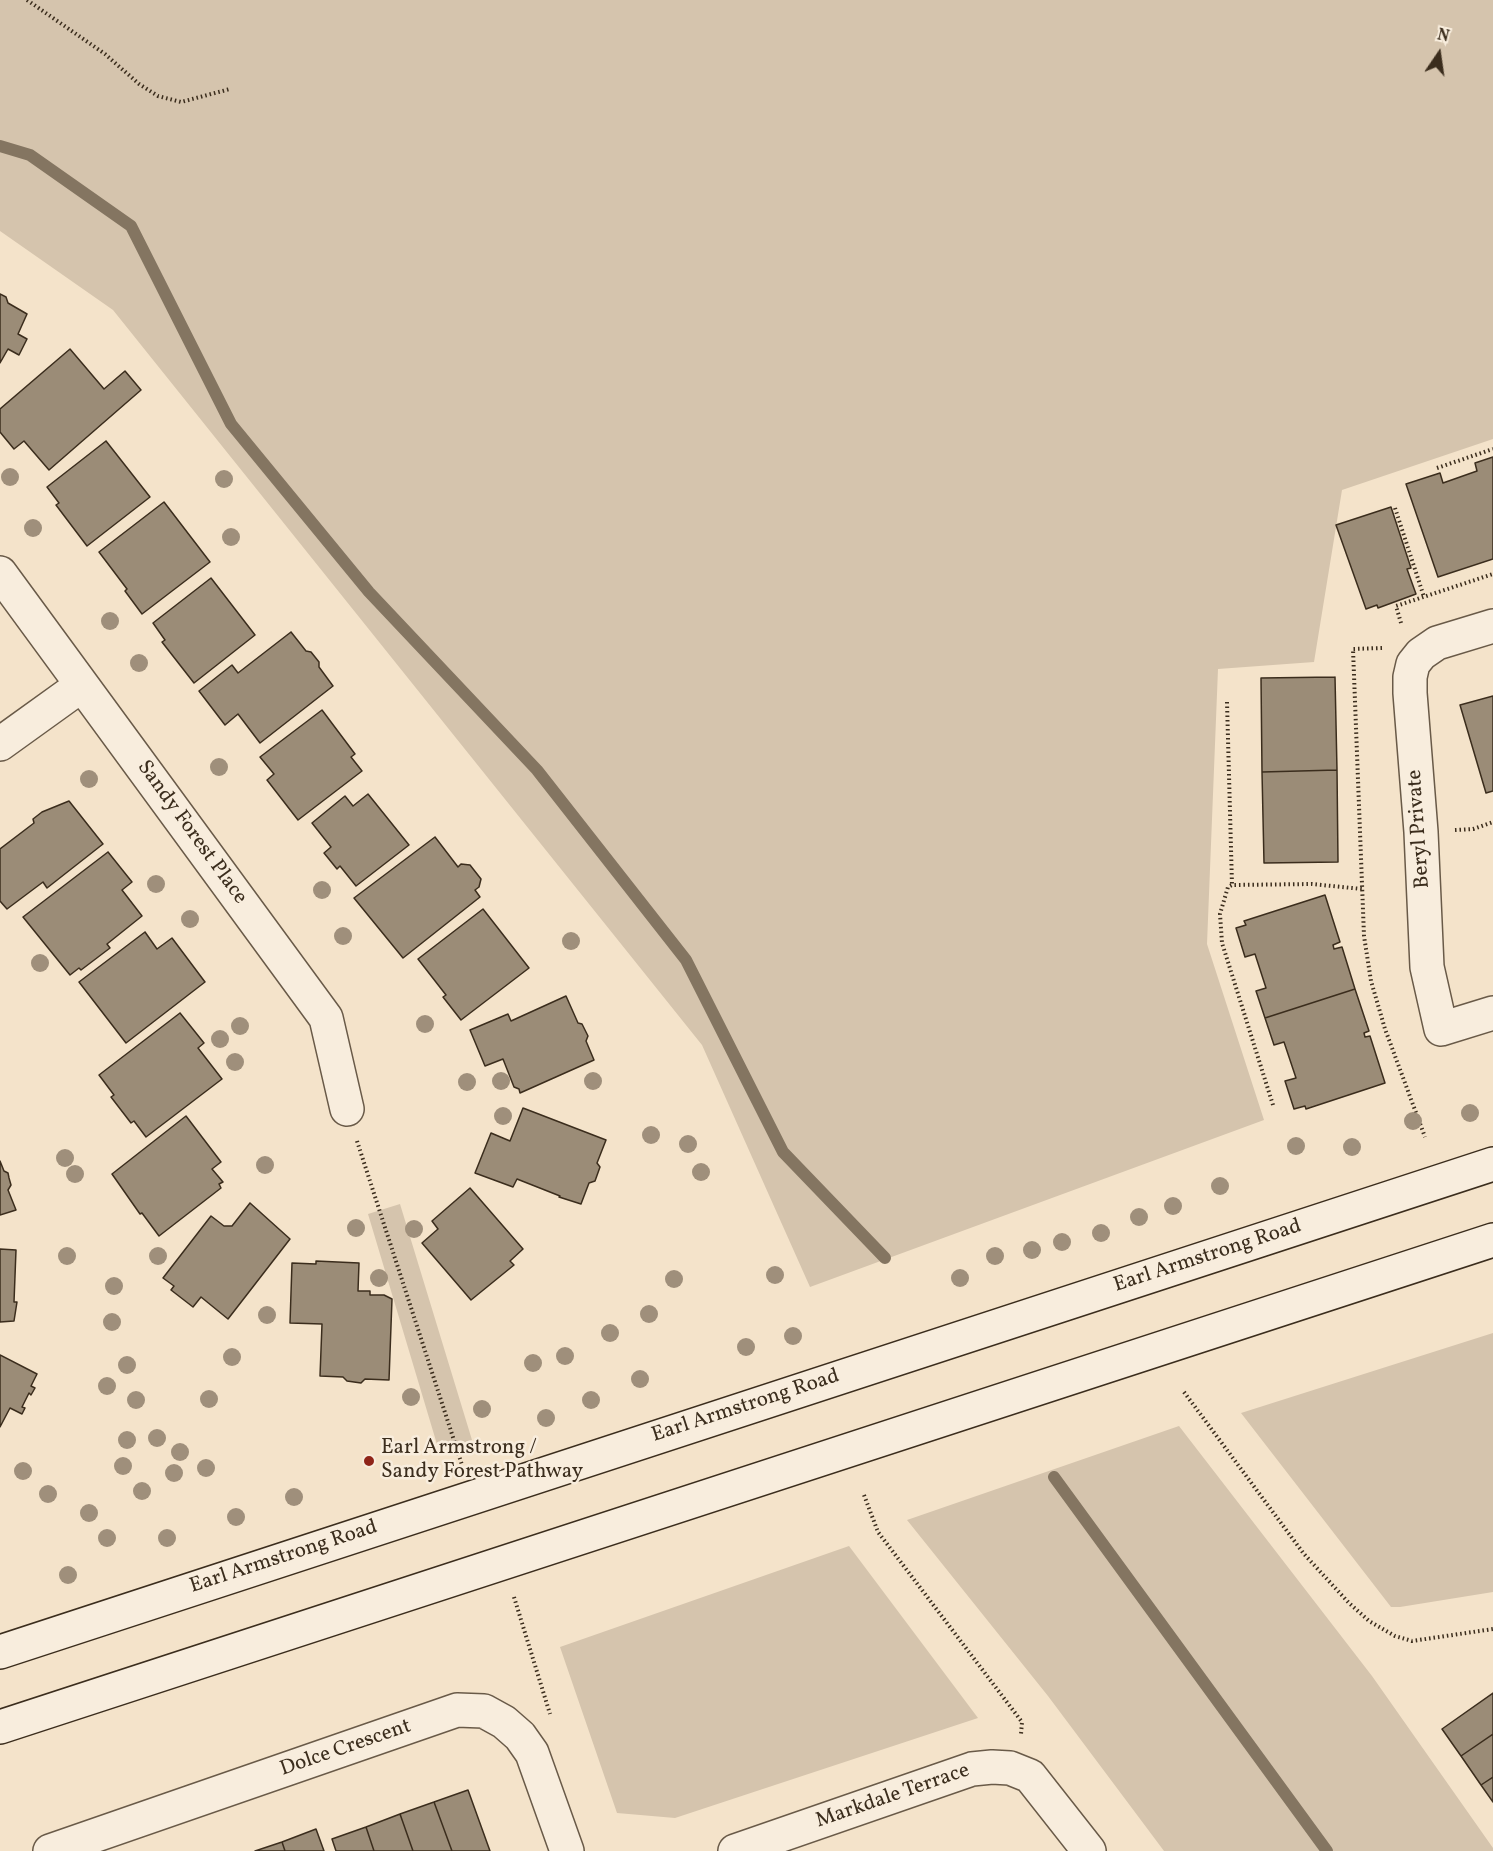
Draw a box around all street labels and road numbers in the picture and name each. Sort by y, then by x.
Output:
street label: Sandy Forest Place [130,756,252,910]
street label: Beryl Private [1403,769,1437,889]
street label: Earl Armstrong Road [1111,1215,1305,1299]
street label: Earl Armstrong Road [649,1365,843,1449]
street label: Earl Armstrong Road [187,1516,381,1600]
street label: Dolce Crescent [277,1715,415,1783]
street label: Markdale Terrace [813,1759,973,1835]

